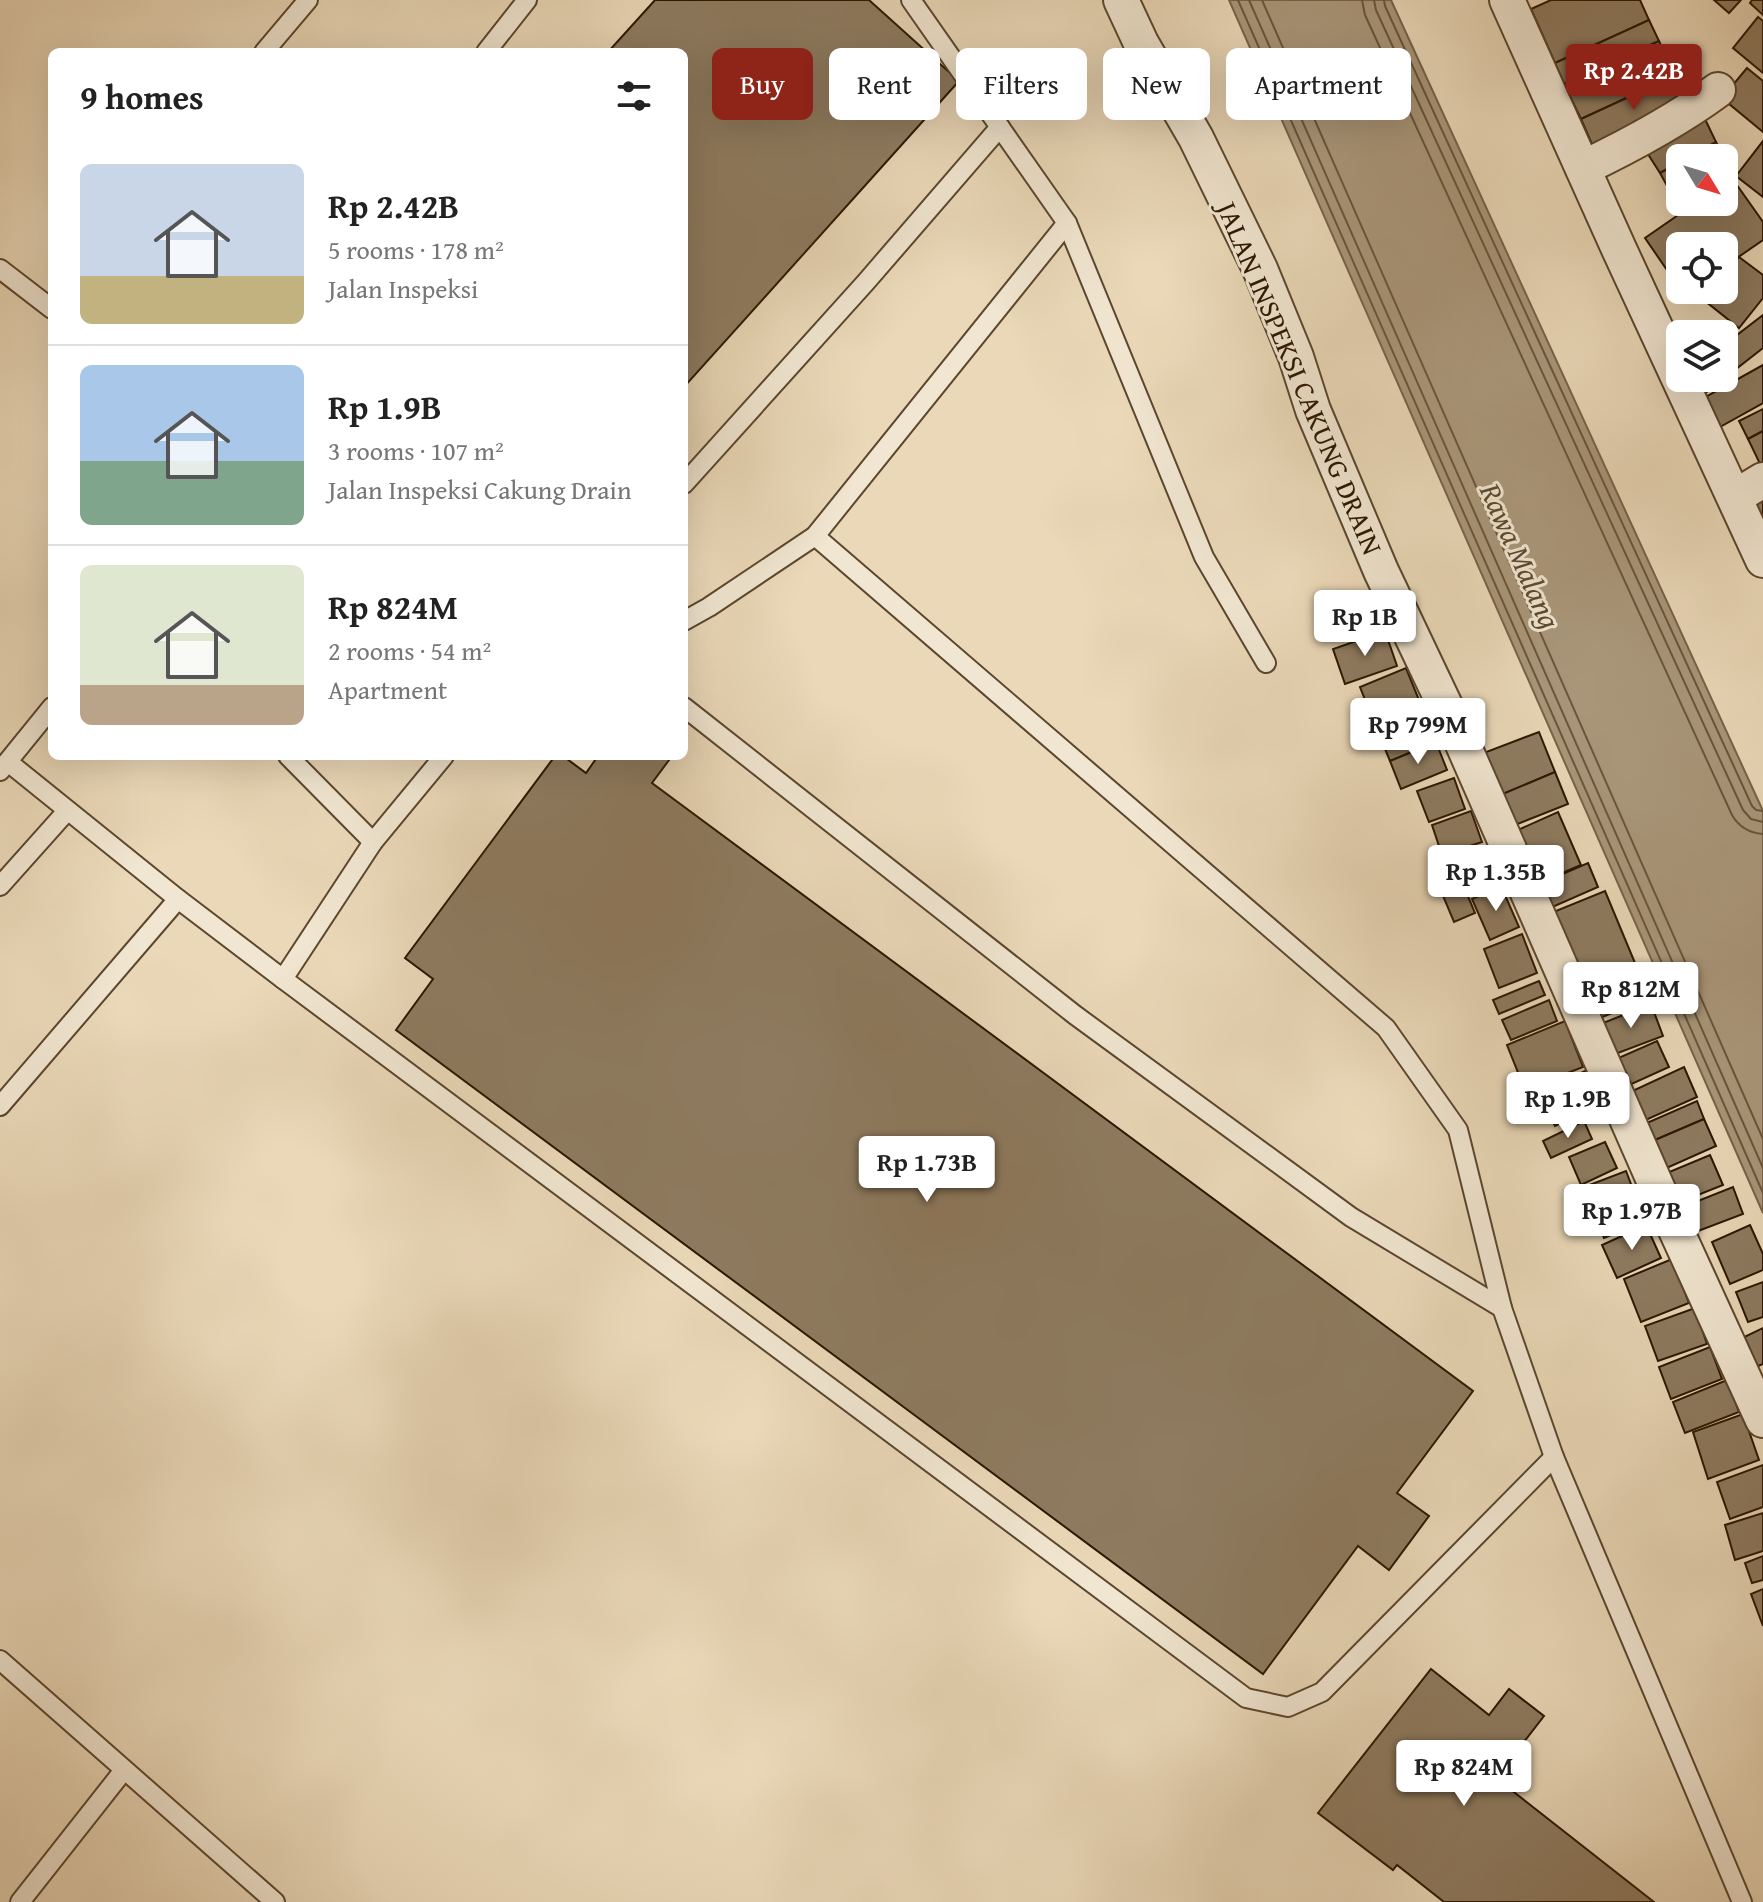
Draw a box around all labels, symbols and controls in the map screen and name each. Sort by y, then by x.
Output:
pin: Rp 2.42B [1551,44,1717,112]
chip: Buy [712,48,813,120]
chip: Rent [829,48,940,120]
chip: Filters [956,48,1087,120]
chip: New [1103,48,1210,120]
chip: Apartment [1226,48,1411,120]
text: Rp 2.42B [1584,50,1684,89]
text: 9 homes [80,72,204,121]
icon: filters [612,74,656,118]
north arrow [1666,144,1738,216]
map controls [1666,144,1738,392]
text: Rp 2.42B [328,181,459,230]
street label: JALAN INSPEKSI CAKUNG DRAIN [1206,192,1394,561]
icon: home [144,196,240,292]
text: 5 rooms · 178 m² [328,230,504,269]
button: locate [1666,232,1738,304]
text: Jalan Inspeksi [328,269,478,308]
button: layers [1666,320,1738,392]
text: Rp 1.9B [328,382,442,431]
icon: home [144,397,240,493]
text: 3 rooms · 107 m² [328,431,504,470]
text: Jalan Inspeksi Cakung Drain [328,470,631,509]
water label: Rawa Malang [1469,475,1573,636]
text: Rp 824M [328,582,458,631]
pin: Rp 1B [1309,590,1421,658]
text: Rp 1B [1332,596,1398,635]
icon: home [144,597,240,693]
text: 2 rooms · 54 m² [328,631,491,670]
text: Apartment [328,670,447,709]
pin: Rp 799M [1344,698,1492,766]
text: Rp 799M [1368,704,1468,743]
pin: Rp 1.35B [1413,845,1579,913]
text: Rp 1.35B [1446,851,1546,890]
pin: Rp 812M [1557,962,1705,1030]
text: Rp 812M [1581,968,1681,1007]
pin: Rp 1.9B [1494,1072,1642,1140]
text: Rp 1.9B [1525,1078,1612,1117]
pin: Rp 1.73B [844,1136,1010,1204]
text: Rp 1.73B [877,1142,977,1181]
pin: Rp 1.97B [1549,1184,1715,1252]
text: Rp 1.97B [1582,1190,1682,1229]
pin: Rp 824M [1390,1740,1538,1808]
text: Rp 824M [1414,1746,1514,1785]

